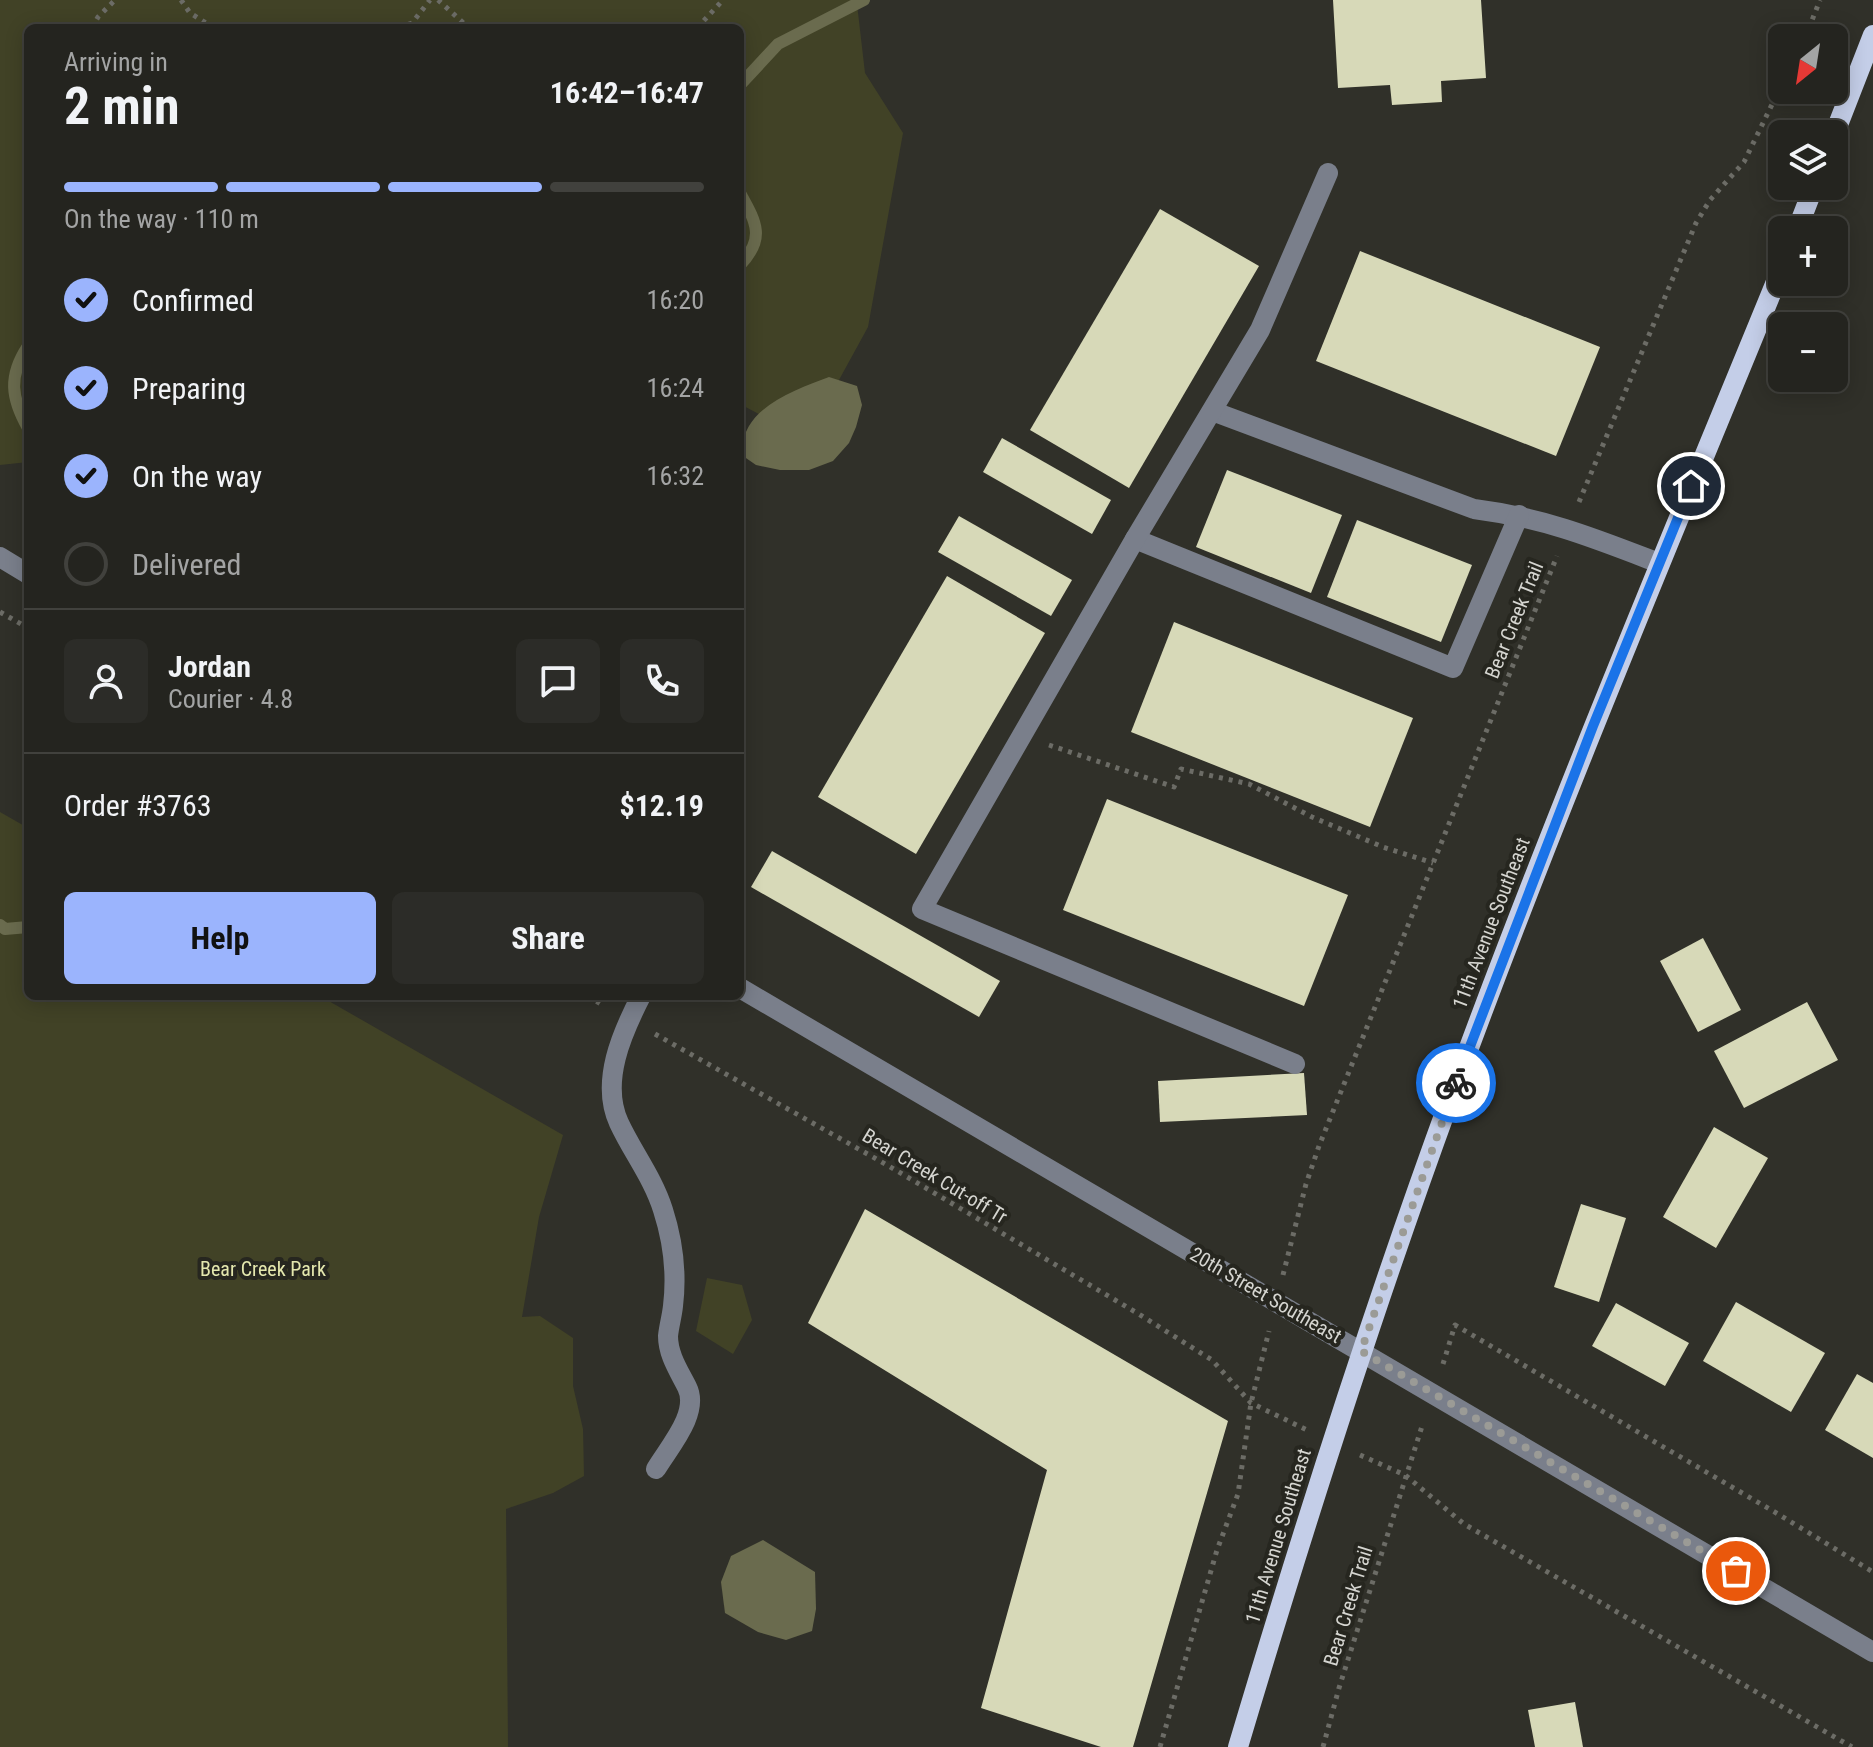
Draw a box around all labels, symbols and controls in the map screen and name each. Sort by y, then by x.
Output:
north arrow [1768,24,1848,104]
map controls [1768,24,1848,392]
text: Arriving in [64,47,168,77]
text: 16:42–16:47 [550,75,704,110]
text: 2 min [64,76,180,137]
button: layers [1768,120,1848,200]
text: On the way · 110 m [64,204,259,234]
button: + [1768,216,1848,296]
icon: check [64,278,108,322]
text: Confirmed [132,283,254,318]
text: 16:20 [647,285,704,315]
button: − [1768,312,1848,392]
icon: check [64,366,108,410]
text: Preparing [132,371,246,406]
text: 16:24 [647,373,704,403]
pin [1657,452,1725,520]
icon: check [64,454,108,498]
text: On the way [132,459,262,494]
text: 16:32 [647,461,704,491]
icon: home [1669,464,1713,508]
text: Delivered [132,547,241,582]
street label: Bear Creek Trail [1480,558,1548,682]
button: person [64,639,148,723]
button: chat [516,639,600,723]
button: phone [620,639,704,723]
text: Jordan [168,649,251,684]
text: Courier · 4.8 [168,684,293,714]
text: Order #3763 [64,788,212,823]
text: $12.19 [619,788,704,823]
street label: 11th Avenue Southeast [1447,834,1535,1012]
button: Help [64,892,376,984]
button: Share [392,892,704,984]
courier [1416,1043,1496,1123]
icon: bike [1434,1061,1478,1105]
street label: Bear Creek Cut-off Tr [858,1123,1012,1229]
street label: 20th Street Southeast [1186,1242,1346,1348]
park label: Bear Creek Park [200,1257,326,1281]
street label: 11th Avenue Southeast [1240,1446,1316,1626]
pin [1702,1537,1770,1605]
street label: Bear Creek Trail [1318,1543,1378,1669]
icon: bag [1714,1549,1758,1593]

